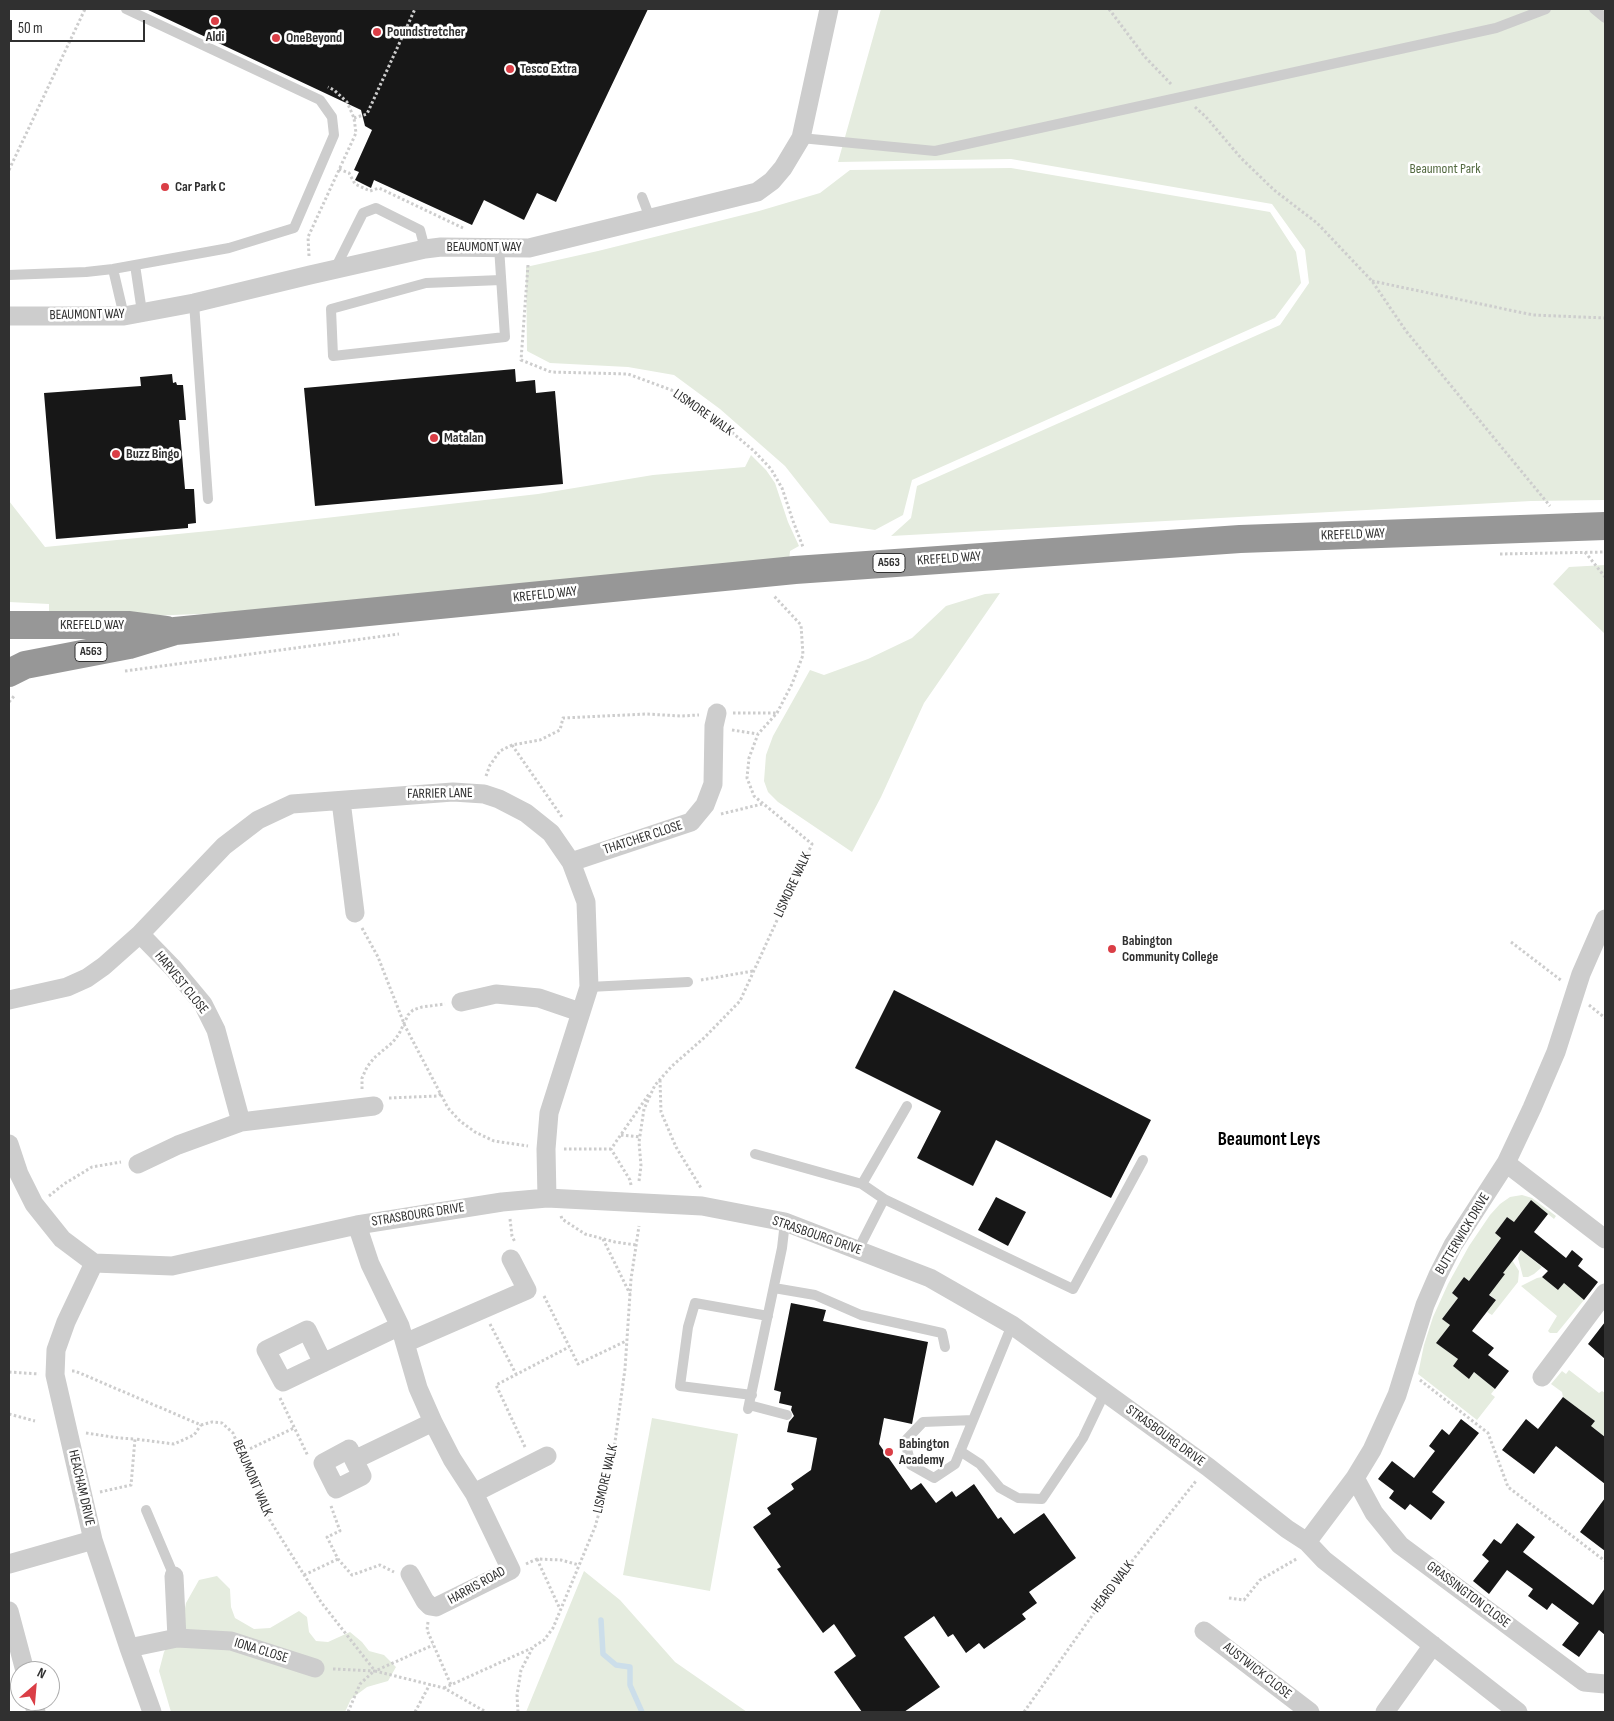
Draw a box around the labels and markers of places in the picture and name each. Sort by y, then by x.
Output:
marker: Aldi [209,15,221,27]
place label: Poundstretcher [387,24,465,40]
marker: Poundstretcher [371,26,383,38]
place label: Aldi [206,29,224,45]
place label: OneBeyond [286,30,342,46]
marker: OneBeyond [270,32,282,44]
place label: Tesco Extra [520,61,577,77]
marker: Tesco Extra [504,63,516,75]
place label: Car Park C [175,179,226,195]
marker: Car Park C [159,181,171,193]
place label: Matalan [444,430,484,446]
marker: Matalan [428,432,440,444]
place label: Buzz Bingo [126,446,179,462]
marker: Buzz Bingo [110,448,122,460]
place label: Babington Community College [1122,933,1218,966]
marker: Babington Community College [1106,943,1118,955]
place label: Babington Academy [899,1436,949,1468]
marker: Babington Academy [883,1446,895,1458]

